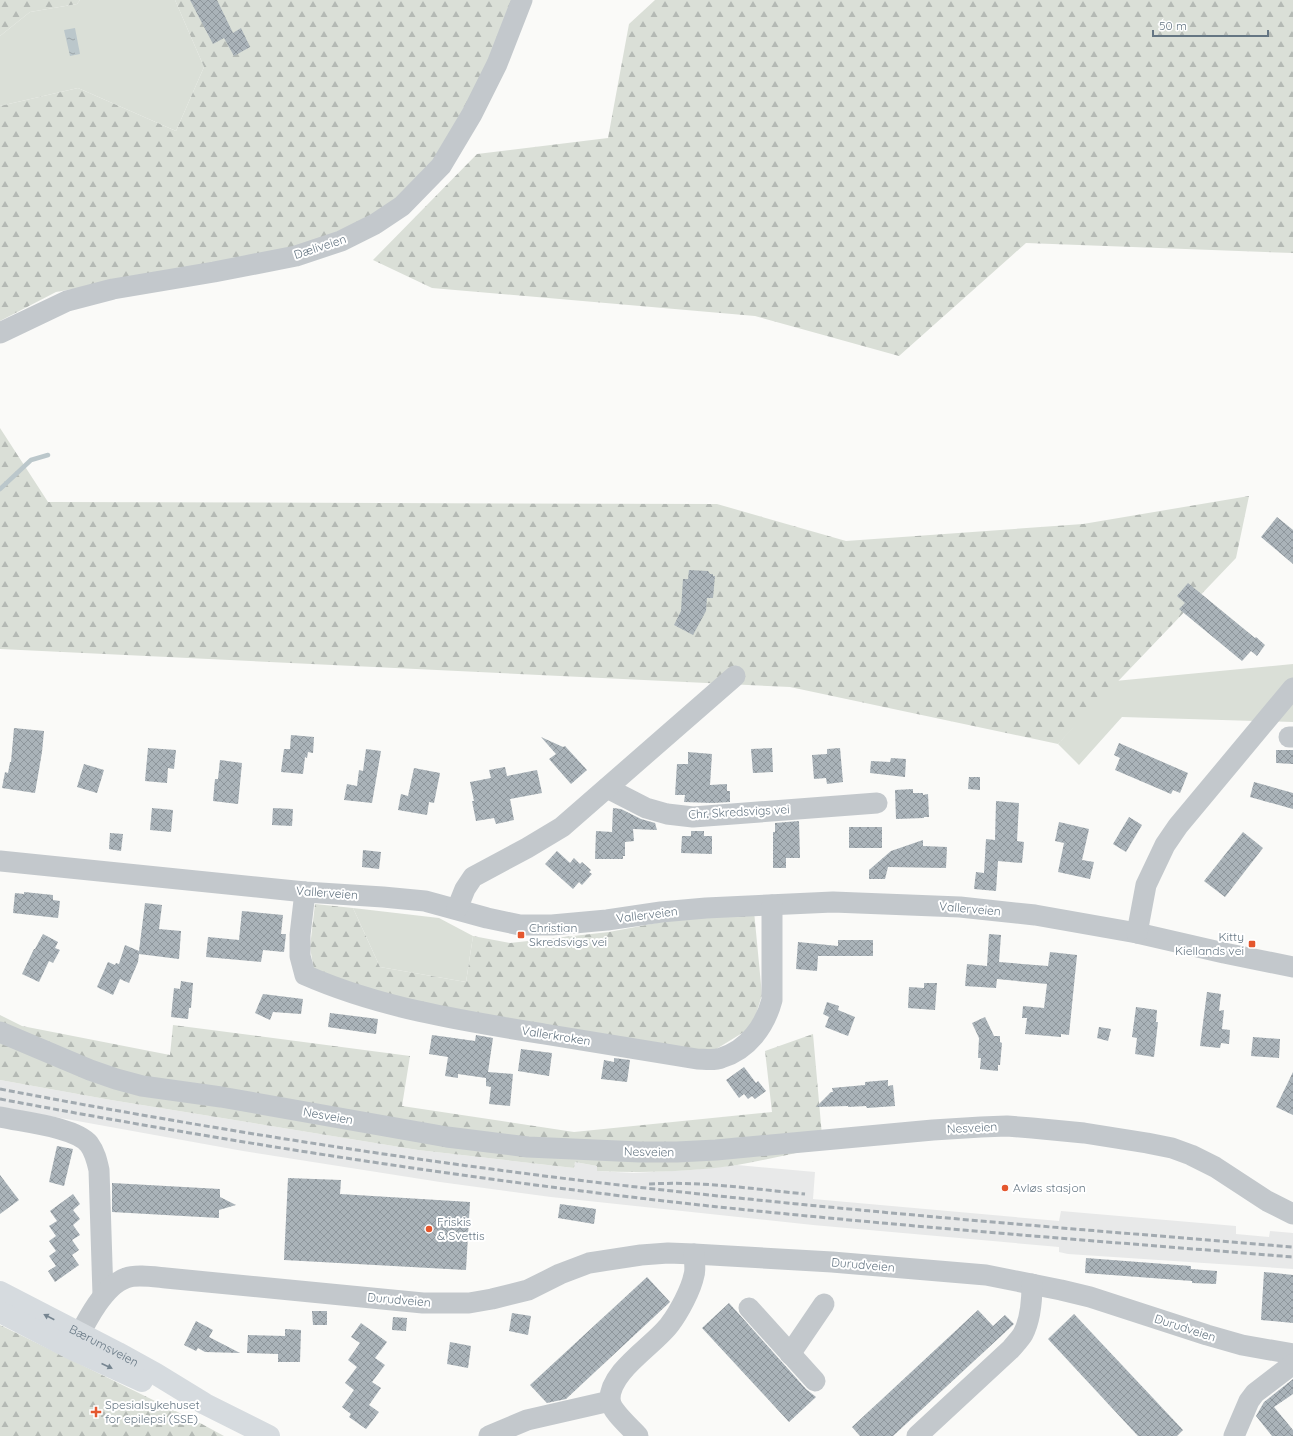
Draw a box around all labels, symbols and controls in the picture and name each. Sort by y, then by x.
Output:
scale bar [1153,12,1268,38]
text: 50 m [1159,18,1187,33]
street label: Dæliveien [292,231,348,262]
street label: Chr. Skredsvigs vei [688,801,790,822]
street label: Vallerveien [296,883,358,902]
street label: Vallerveien [939,898,1002,919]
street label: Vallerveien [615,903,679,926]
place label: Christian Skredsvigs vei [529,920,607,949]
place label: Kitty Kiellands vei [1175,929,1244,958]
marker: Christian Skredsvigs vei [516,930,526,940]
marker: Kitty Kiellands vei [1247,939,1257,949]
street label: Vallerkroken [520,1023,592,1048]
street label: Nesveien [302,1104,354,1127]
street label: Nesveien [946,1119,998,1136]
street label: Nesveien [624,1144,674,1159]
place label: Avløs stasjon [1013,1180,1086,1195]
marker: Avløs stasjon [1000,1183,1010,1193]
place label: Friskis & Svettis [437,1214,485,1243]
marker: Friskis & Svettis [424,1224,434,1234]
street label: Durudveien [831,1254,895,1275]
street label: Durudveien [367,1289,431,1310]
street label: Durudveien [1153,1311,1218,1344]
one-way arrow [43,1314,55,1320]
street label: Bærumsveien [67,1321,141,1370]
one-way arrow [102,1363,114,1369]
place label: Spesialsykehuset for epilepsi (SSE) [105,1397,200,1426]
marker: Spesialsykehuset for epilepsi (SSE) [90,1406,102,1418]

